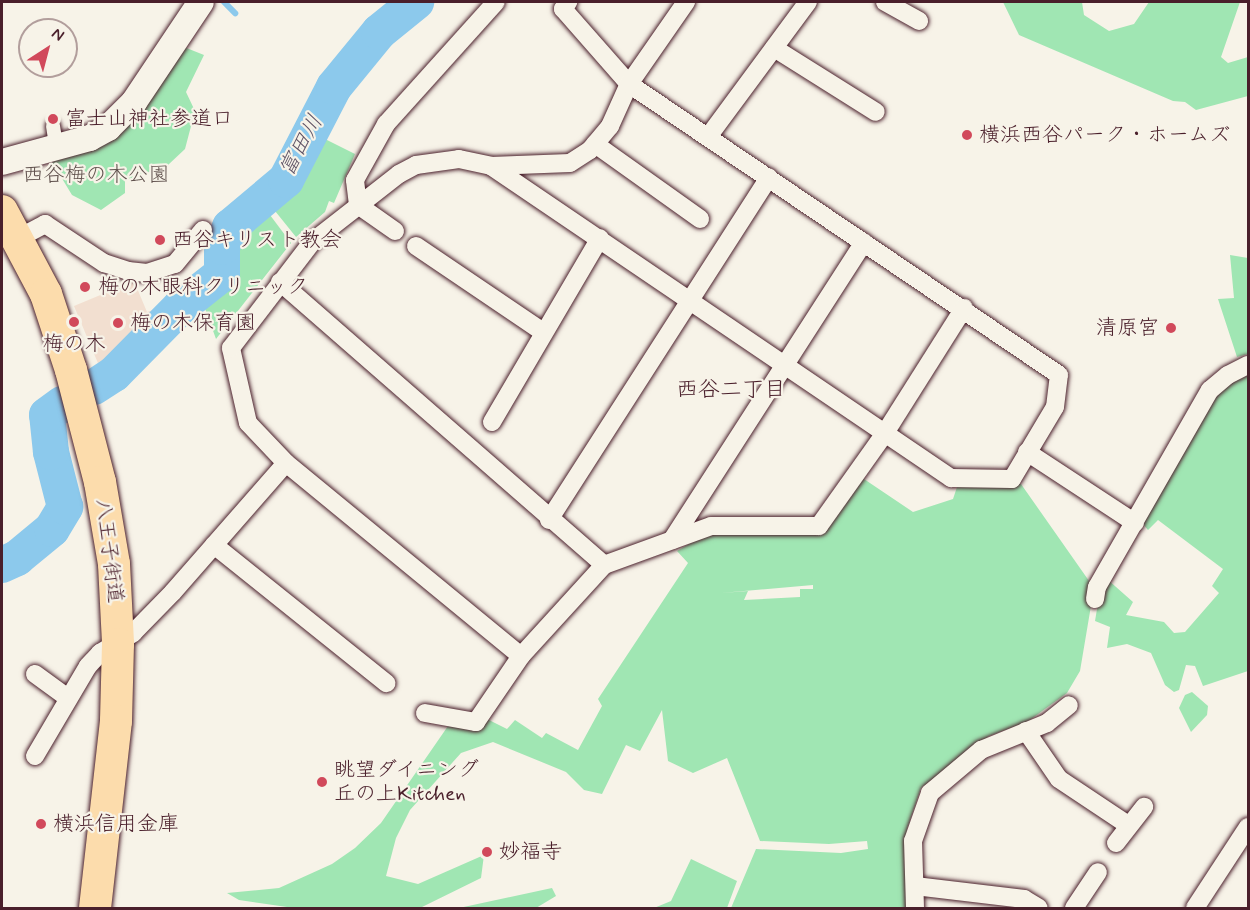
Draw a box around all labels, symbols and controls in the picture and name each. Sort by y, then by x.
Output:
north arrow [18,18,78,78]
text: N [47,23,68,46]
place label: 富士山神社参道口 [65,106,233,132]
water label: 富田川 [274,111,330,181]
marker: 富士山神社参道口 [46,112,60,126]
place label: 横浜西谷パーク・ホームズ [979,122,1231,148]
marker: 横浜西谷パーク・ホームズ [960,128,974,142]
park label: 西谷梅の木公園 [23,162,169,188]
place label: 西谷キリスト教会 [172,227,340,253]
marker: 西谷キリスト教会 [153,233,167,247]
place label: 梅の木眼科クリニック [98,274,308,300]
marker: 梅の木眼科クリニック [76,278,94,296]
place label: 梅の木保育園 [130,310,256,336]
marker: 梅の木 [67,315,81,329]
place label: 清原宮 [1096,315,1159,341]
marker: 梅の木保育園 [111,316,125,330]
marker: 清原宮 [1164,321,1178,335]
place label: 梅の木 [43,331,105,357]
district label: 西谷二丁目 [676,378,786,404]
street label: 八王子街道 [90,497,128,605]
place label: 眺望ダイニング 丘の上Kitchen [334,757,481,807]
marker: 眺望ダイニング 丘の上Kitchen [315,775,329,789]
place label: 横浜信用金庫 [53,811,179,837]
marker: 横浜信用金庫 [34,817,48,831]
place label: 妙福寺 [499,839,562,865]
marker: 妙福寺 [480,845,494,859]

